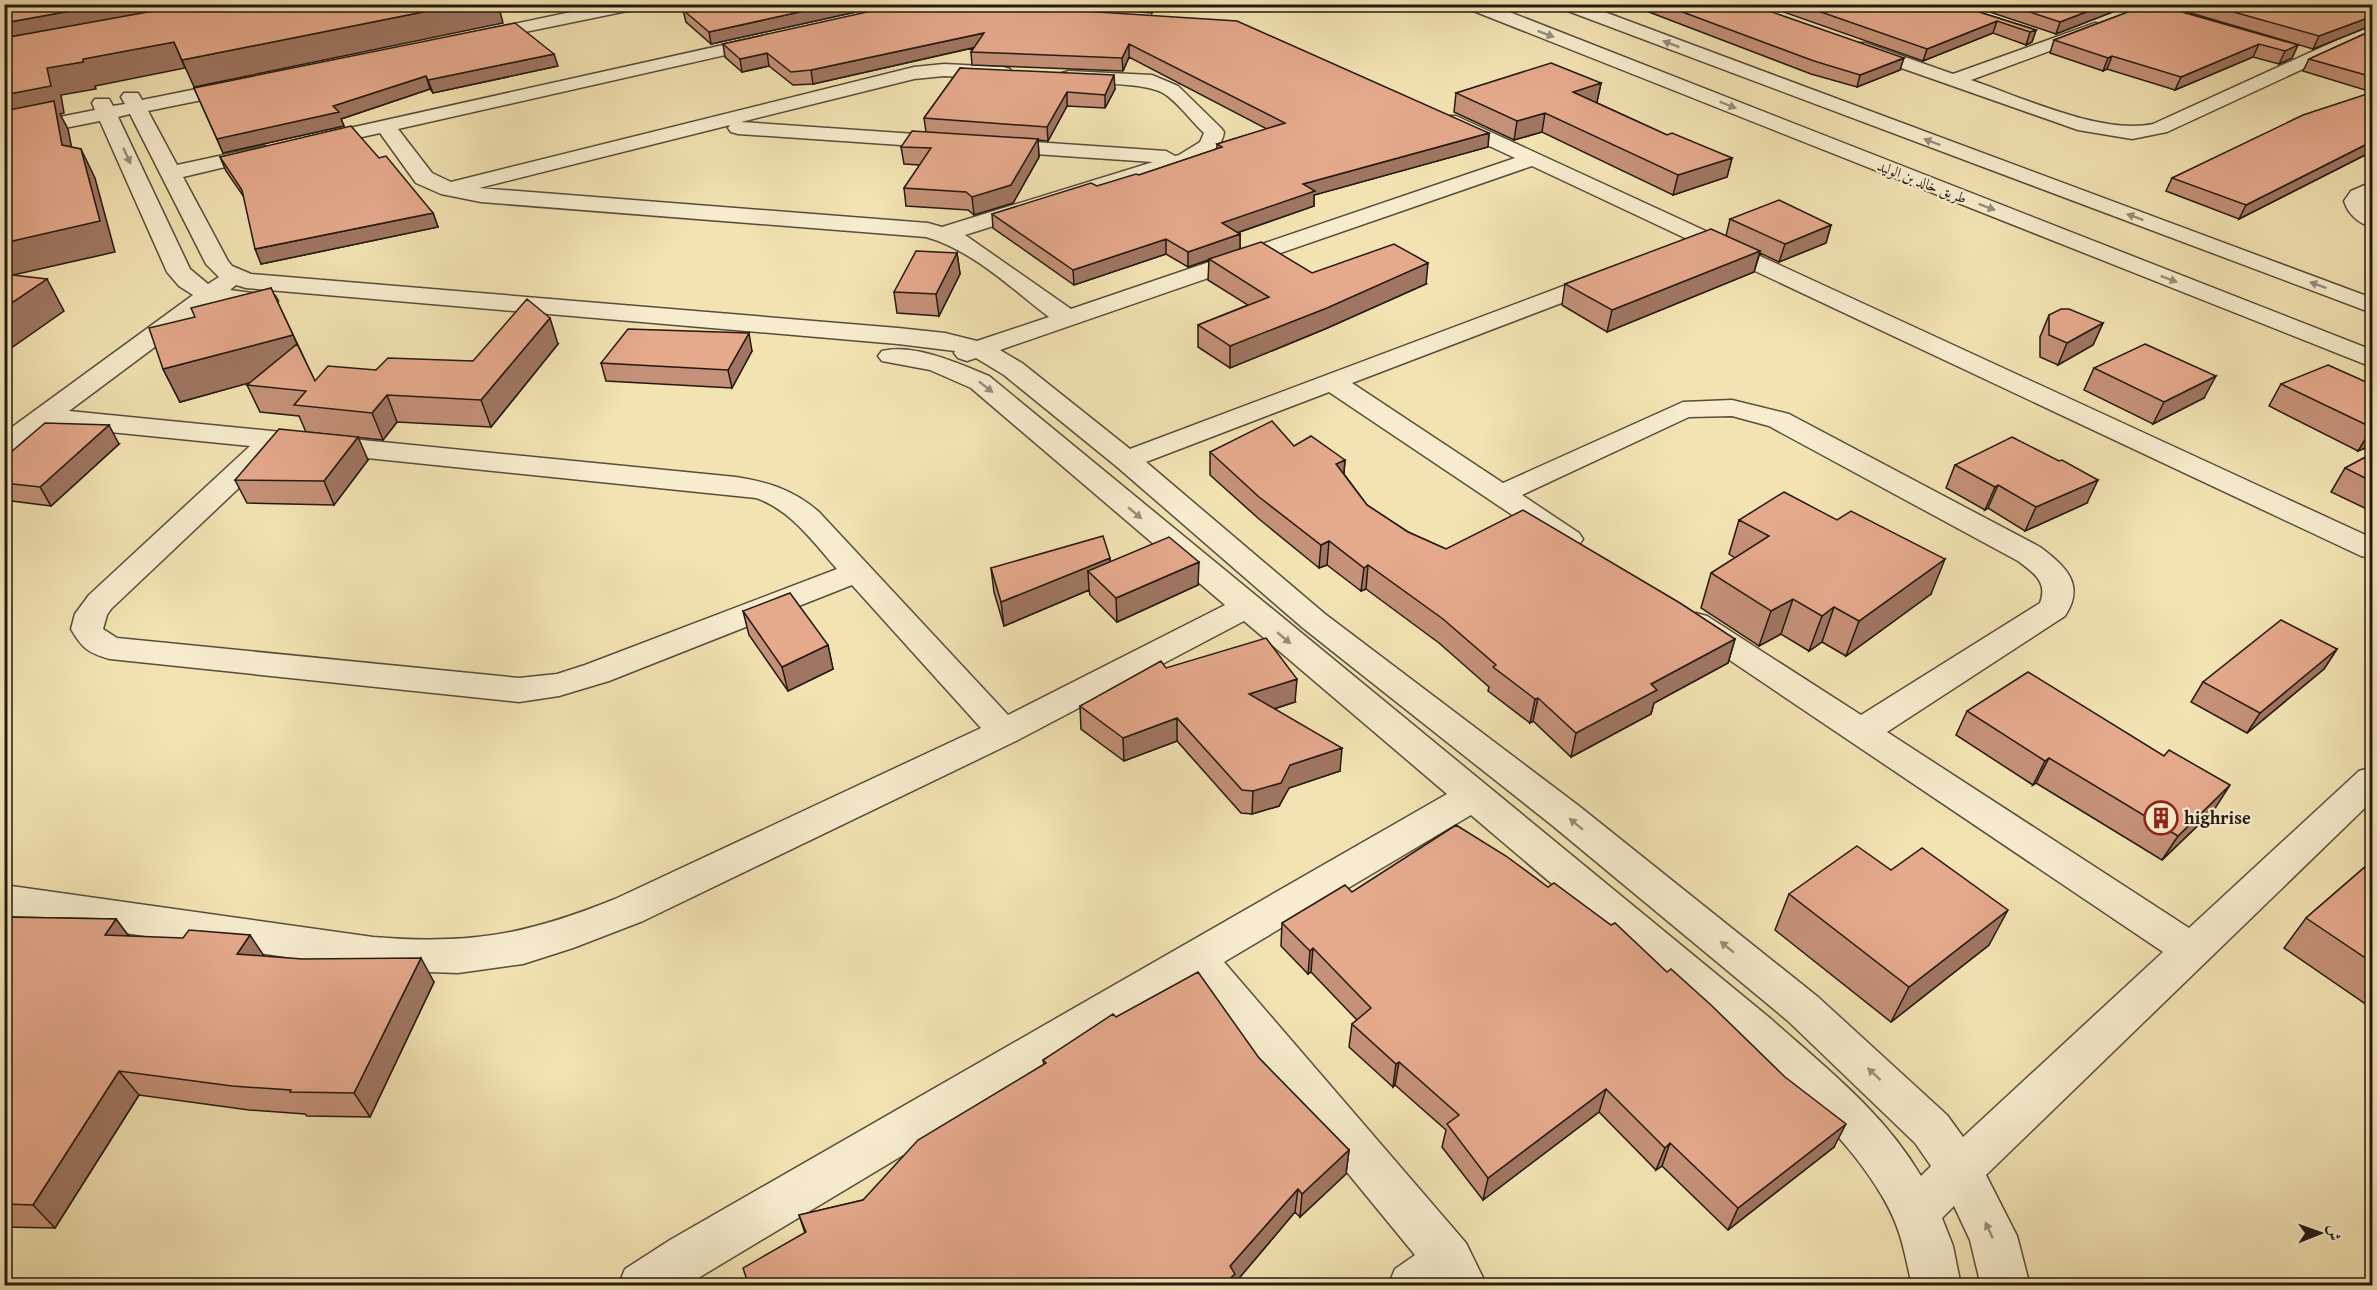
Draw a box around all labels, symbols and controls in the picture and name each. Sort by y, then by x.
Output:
one-way arrow [1538,29,1556,39]
one-way arrow [1662,38,1680,48]
one-way arrow [1719,101,1737,110]
one-way arrow [1923,137,1941,147]
one-way arrow [122,148,131,165]
street label: طريق خالد بن الوليد [1874,155,1970,208]
one-way arrow [1979,202,1997,212]
one-way arrow [2126,212,2144,222]
one-way arrow [2160,274,2178,284]
one-way arrow [2309,280,2327,290]
one-way arrow [978,381,994,394]
one-way arrow [1127,506,1143,519]
one-way arrow [1276,632,1292,645]
building icon: highrise [2143,800,2179,836]
place label: highrise [2184,804,2251,831]
one-way arrow [1568,819,1583,831]
one-way arrow [1720,941,1735,954]
one-way arrow [1868,1068,1882,1082]
north arrow [2290,1203,2350,1263]
one-way arrow [1985,1221,1994,1238]
text: ش [2323,1225,2347,1241]

